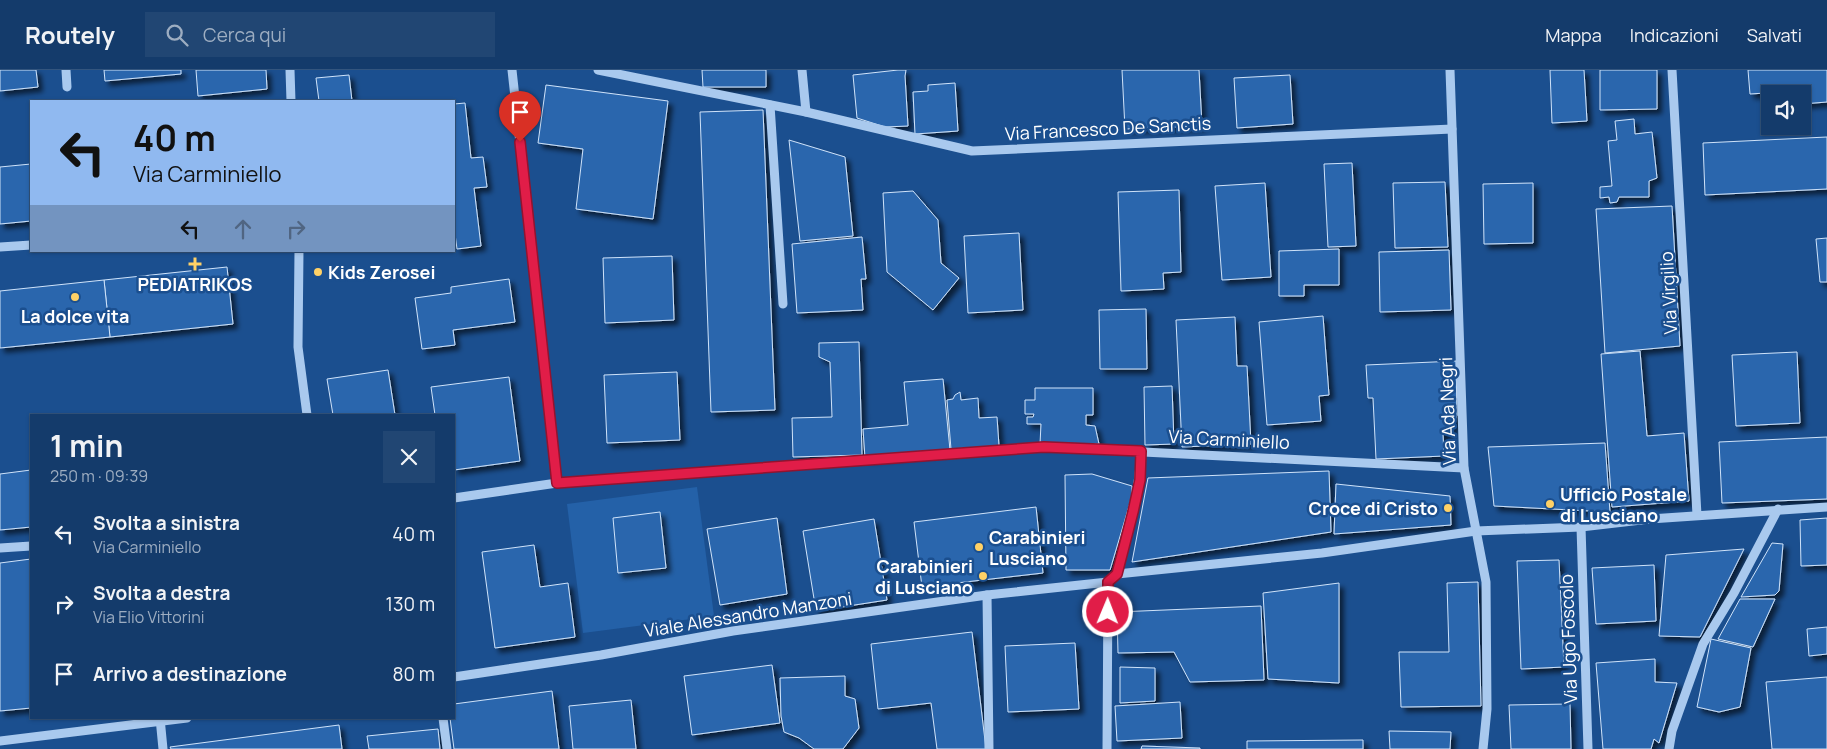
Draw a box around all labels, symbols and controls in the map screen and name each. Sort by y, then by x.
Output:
search box [145,12,495,57]
text: Routely [25,18,115,51]
icon: search [163,21,191,49]
text: Cerca qui [203,22,286,48]
text: Mappa [1545,23,1602,47]
text: Indicazioni [1630,23,1719,47]
text: Salvati [1747,23,1802,47]
map controls [1761,85,1811,135]
button: sound [1761,85,1811,135]
pin [499,91,541,142]
icon: arrive [506,98,534,126]
street label: Via Francesco De Sanctis [1004,111,1212,145]
text: 40 m [133,114,216,162]
icon: left [50,120,115,185]
text: Via Carminiello [133,159,282,189]
icon: left [176,215,204,243]
icon: ahead [229,215,257,243]
icon: right [282,215,310,243]
street label: Via Virgilio [1654,251,1682,335]
marker: PEDIATRIKOS [188,257,202,271]
place label: Kids Zerosei [328,260,435,284]
marker: Kids Zerosei [312,266,324,278]
place label: PEDIATRIKOS [138,272,253,296]
marker: La dolce vita [69,291,81,303]
place label: La dolce vita [21,304,129,328]
street label: Via Ada Negri [1433,357,1461,465]
street label: Via Carminiello [1168,424,1290,454]
text: 1 min [50,425,123,466]
button: close [383,431,435,483]
text: 250 m · 09:39 [50,465,148,487]
place label: Ufficio Postale di Lusciano [1560,482,1687,527]
place label: Croce di Cristo [1309,496,1438,520]
marker: Ufficio Postale di Lusciano [1544,498,1556,510]
marker: Croce di Cristo [1442,502,1454,514]
text: Svolta a sinistra [93,510,240,536]
icon: left [50,520,78,548]
text: 40 m [392,521,435,547]
place label: Carabinieri Lusciano [989,525,1086,570]
text: Via Carminiello [93,536,201,558]
marker: Carabinieri Lusciano [973,541,985,553]
place label: Carabinieri di Lusciano [875,554,973,599]
marker: Carabinieri di Lusciano [977,570,989,582]
street label: Via Ugo Foscolo [1554,574,1582,704]
text: Svolta a destra [93,580,230,606]
position arrow [1081,585,1133,637]
street label: Viale Alessandro Manzoni [642,586,854,642]
icon: right [50,590,78,618]
text: 130 m [386,591,435,617]
text: Via Elio Vittorini [93,606,205,628]
icon: arrive [50,660,78,688]
text: Arrivo a destinazione [93,661,287,687]
text: 80 m [392,661,435,687]

